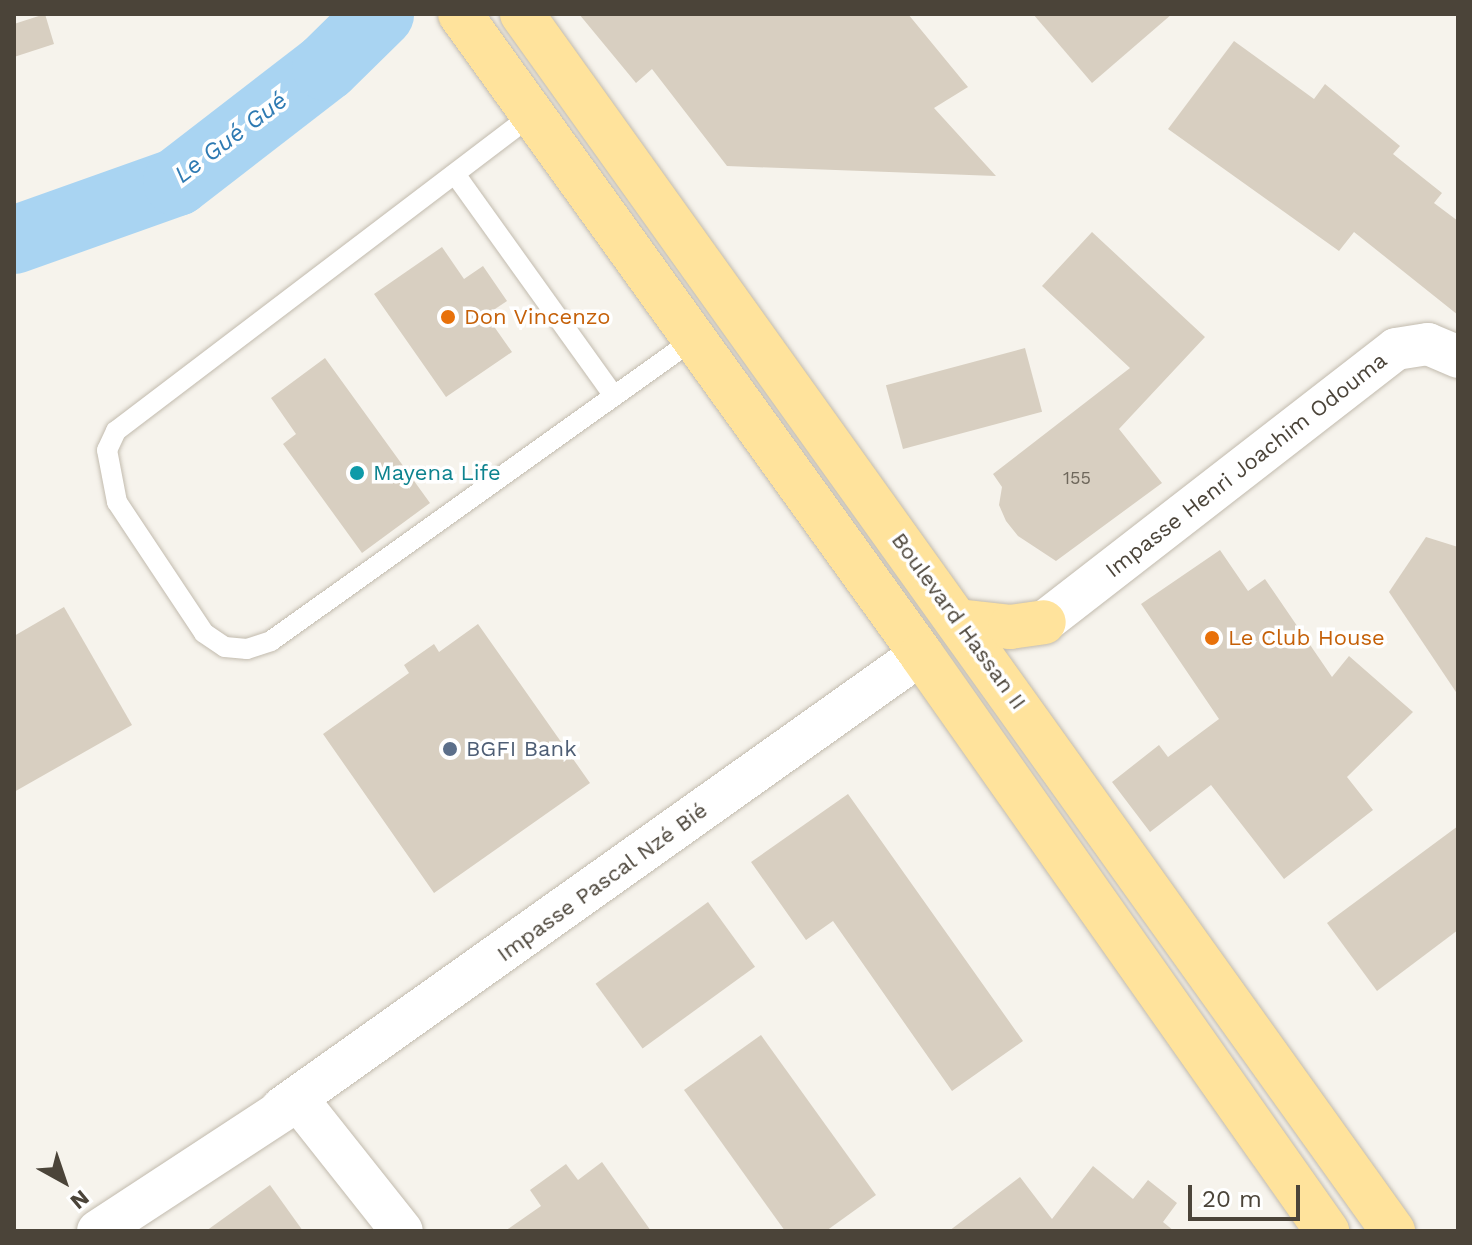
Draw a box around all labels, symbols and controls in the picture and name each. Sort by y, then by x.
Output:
water label: Le Gué Gué [169,86,293,190]
place label: Don Vincenzo [464,304,611,330]
marker: Don Vincenzo [439,308,457,326]
street label: Impasse Henri Joachim Odouma [1100,347,1392,583]
place label: Mayena Life [373,460,501,486]
marker: Mayena Life [348,464,366,482]
house number: 155 [1063,467,1091,489]
street label: Boulevard Hassan II [886,527,1032,715]
place label: Le Club House [1228,625,1385,651]
marker: Le Club House [1203,629,1221,647]
place label: BGFI Bank [466,736,577,762]
marker: BGFI Bank [441,740,459,758]
street label: Impasse Pascal Nzé Bié [491,797,713,967]
north arrow [24,1141,104,1221]
scale bar [1192,1169,1304,1219]
text: N [65,1185,94,1215]
text: 20 m [1202,1185,1262,1213]

